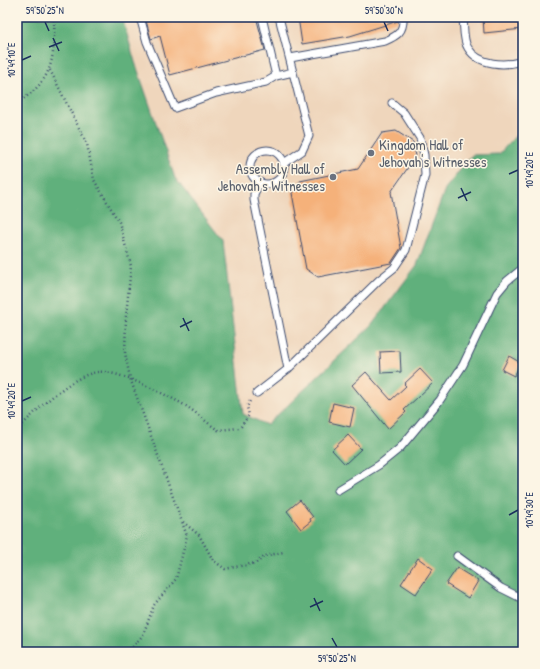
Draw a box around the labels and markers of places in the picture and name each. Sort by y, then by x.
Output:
place label: Kingdom Hall of Jehovah's Witnesses [379,134,487,172]
marker: Kingdom Hall of Jehovah's Witnesses [366,148,376,158]
place label: Assembly Hall of Jehovah's Witnesses [217,158,326,196]
marker: Assembly Hall of Jehovah's Witnesses [328,172,338,182]

